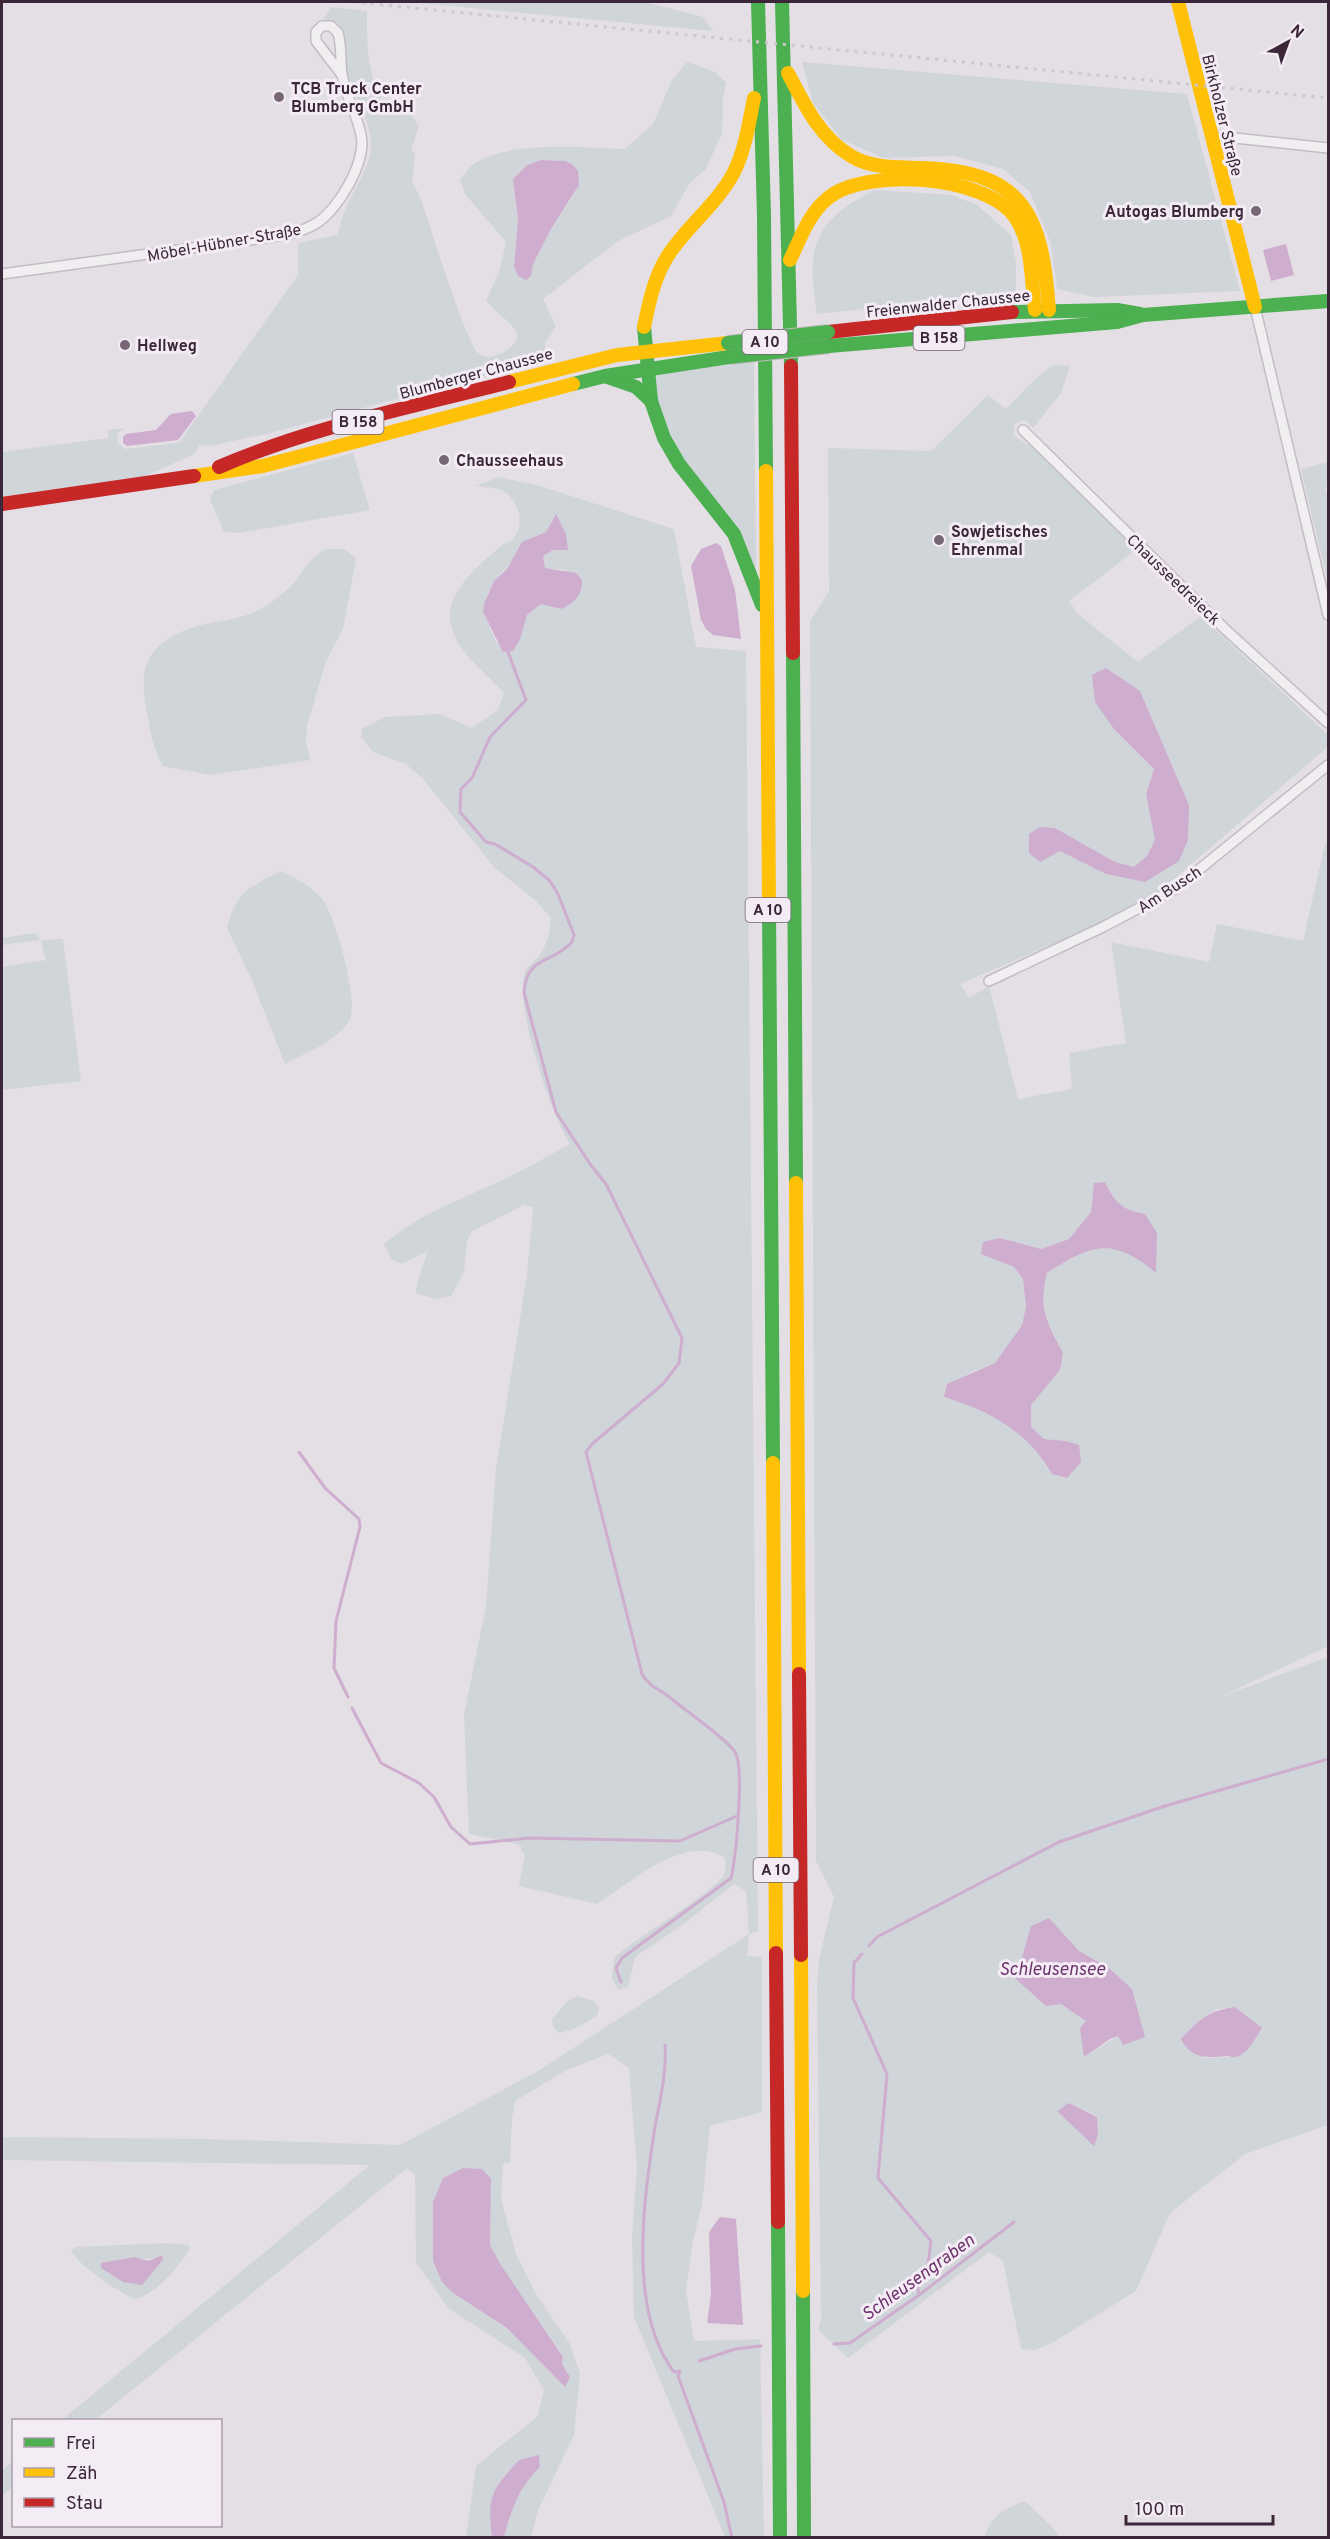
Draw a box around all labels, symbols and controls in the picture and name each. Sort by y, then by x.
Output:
north arrow [1258,12,1318,72]
text: N [1286,21,1307,44]
street label: Birkholzer Straße [1196,52,1246,178]
place label: TCB Truck Center Blumberg GmbH [291,80,422,118]
marker: TCB Truck Center Blumberg GmbH [272,90,286,104]
place label: Autogas Blumberg [1105,203,1244,223]
marker: Autogas Blumberg [1249,204,1263,218]
street label: Möbel-Hübner-Straße [146,221,303,267]
street label: Freienwalder Chaussee [865,286,1031,324]
road number: B 158 [914,326,964,350]
road number: A 10 [742,330,788,354]
place label: Hellweg [137,337,197,357]
marker: Hellweg [118,338,132,352]
street label: Blumberger Chaussee [398,345,555,405]
road number: B 158 [332,410,384,434]
place label: Chausseehaus [456,452,564,472]
marker: Chausseehaus [437,453,451,467]
place label: Sowjetisches Ehrenmal [951,523,1048,561]
street label: Chausseedreieck [1122,531,1224,630]
marker: Sowjetisches Ehrenmal [932,533,946,547]
street label: Am Busch [1134,863,1206,919]
road number: A 10 [746,898,790,922]
road number: A 10 [754,1858,798,1882]
water label: Schleusensee [999,1959,1106,1982]
water label: Schleusengraben [858,2229,980,2327]
legend [12,2419,222,2527]
text: Frei [66,2433,96,2456]
text: Zäh [66,2463,97,2486]
scale bar [1126,2488,1273,2526]
text: Stau [66,2493,103,2516]
text: 100 m [1135,2499,1184,2522]

